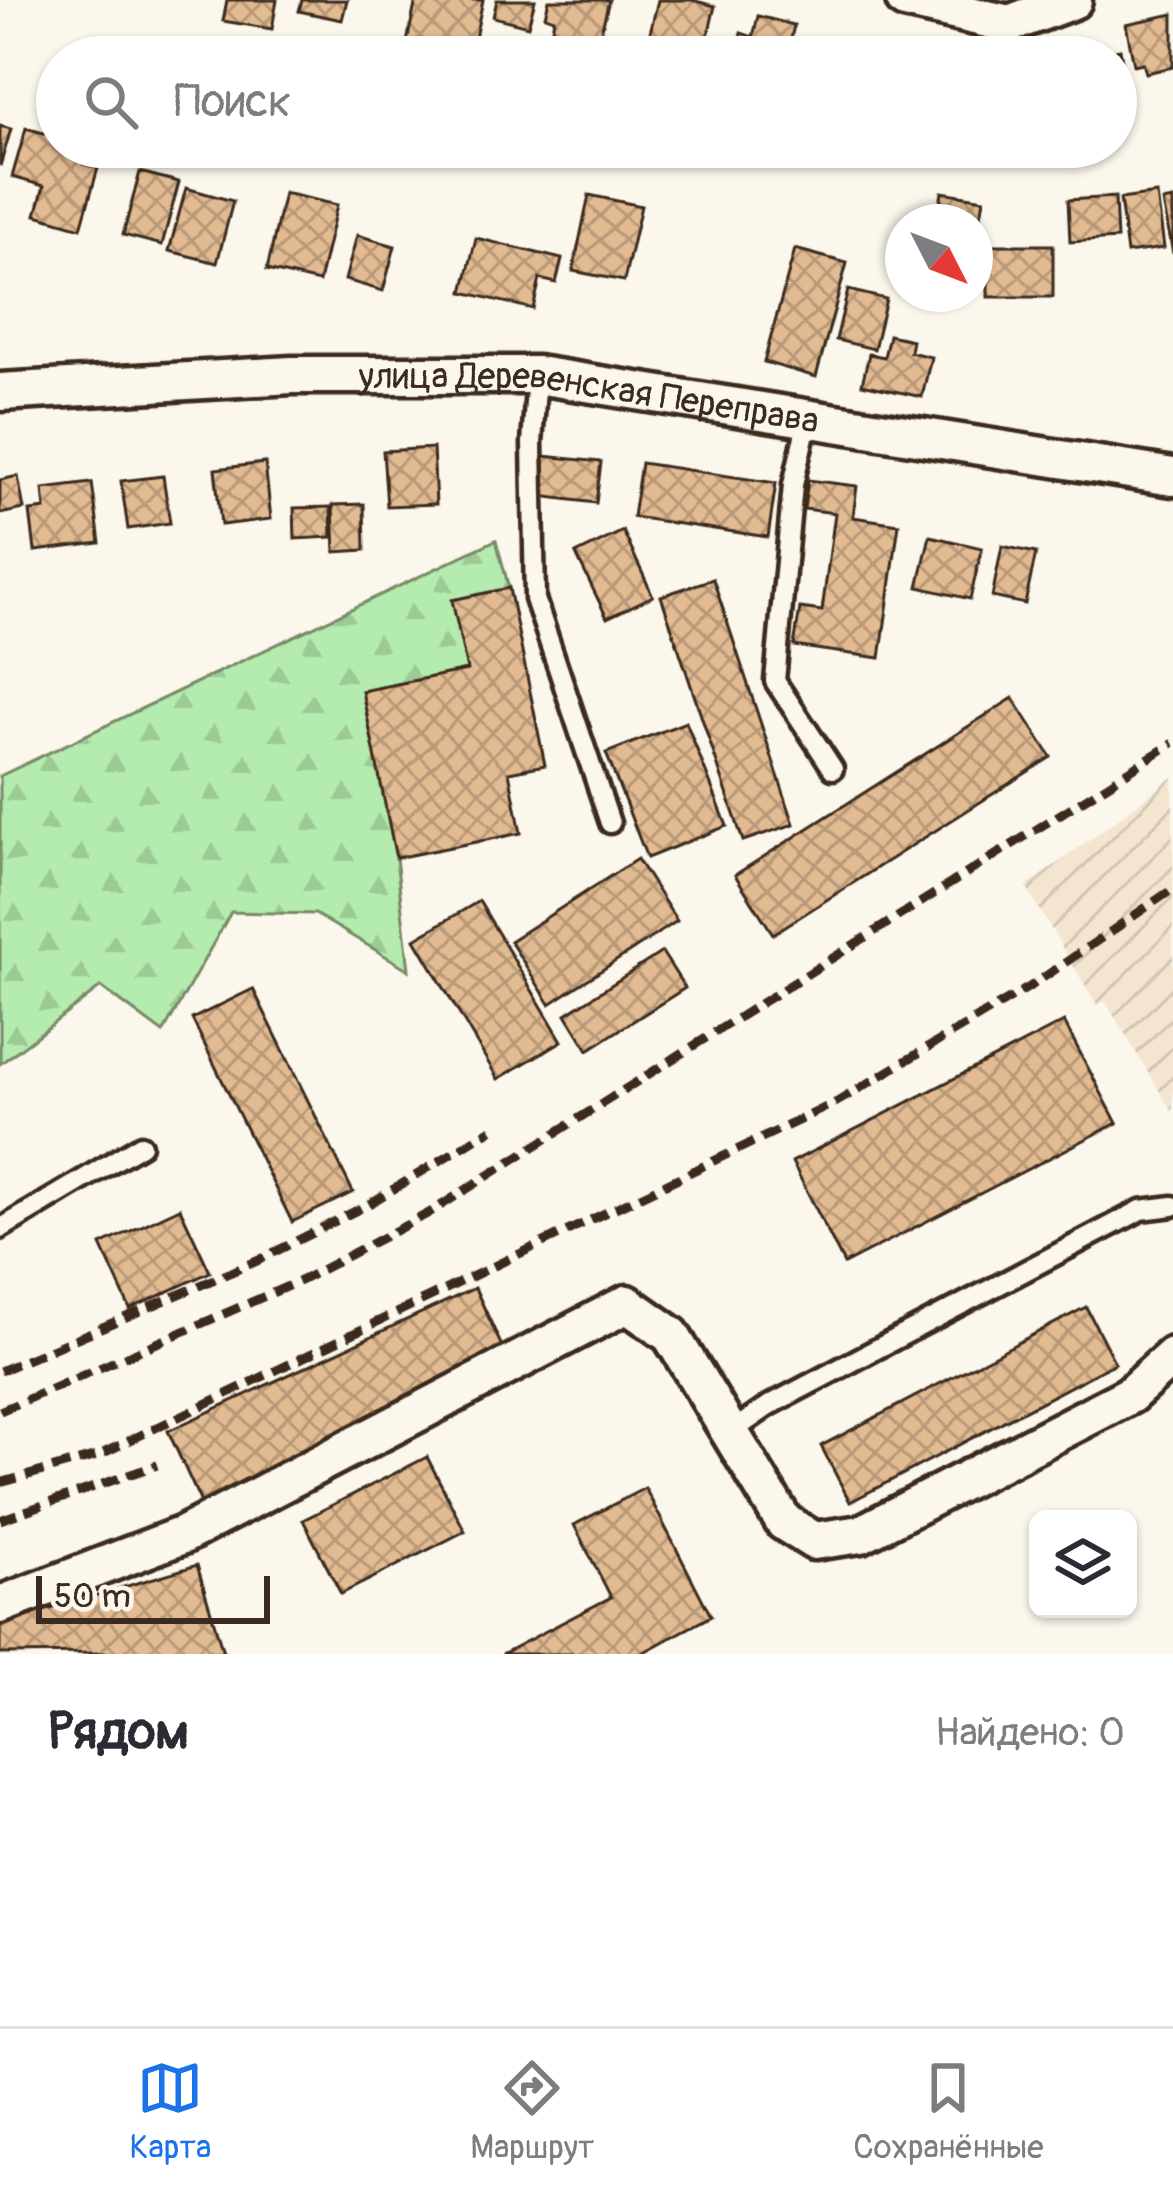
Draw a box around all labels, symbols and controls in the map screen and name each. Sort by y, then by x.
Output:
search box [36,36,1137,168]
icon: search [78,69,144,135]
text: Поиск [174,74,291,130]
north arrow [885,204,993,312]
street label: улица Деревенская Переправа [357,353,822,444]
map controls [1029,1510,1137,1618]
button: layers [1029,1510,1137,1618]
scale bar [36,1570,270,1623]
text: 50 m [54,1576,131,1617]
text: Рядом [48,1700,189,1764]
text: Найдено: 0 [935,1708,1125,1757]
tab: Карта [129,2055,211,2168]
tab: Маршрут [470,2055,594,2168]
tab: Сохранённые [853,2055,1044,2168]

